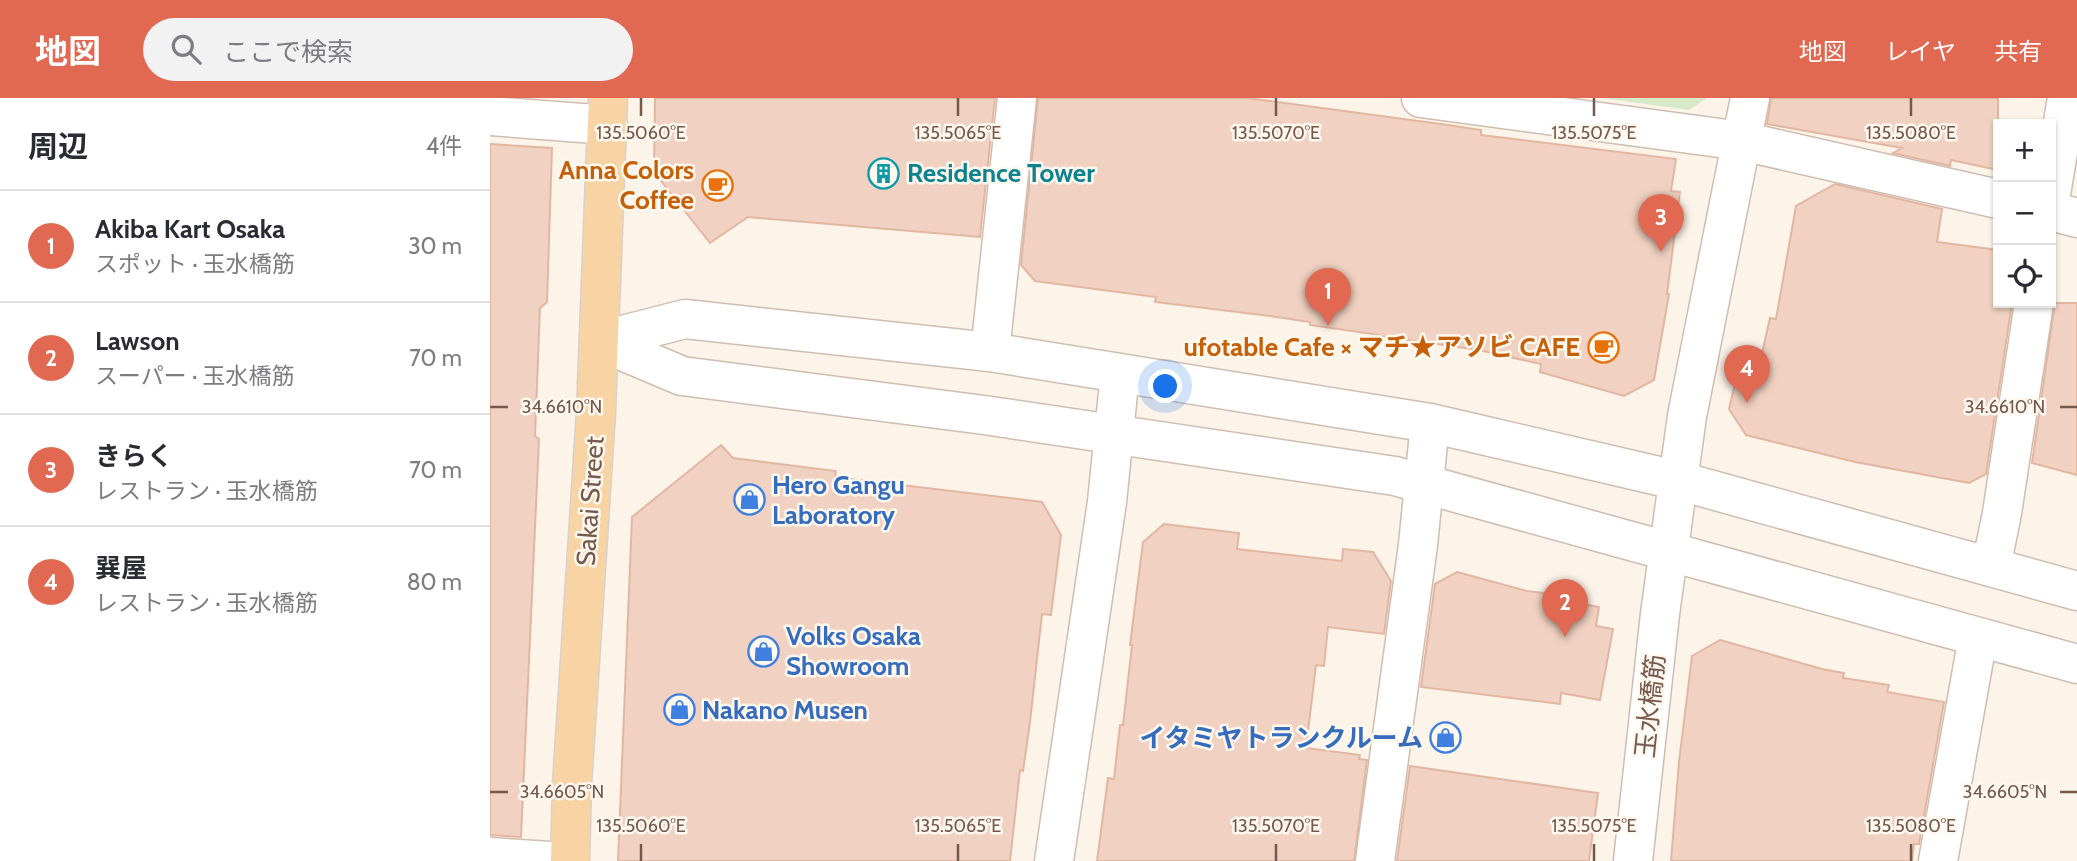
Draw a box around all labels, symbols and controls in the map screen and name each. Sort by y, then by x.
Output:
search box [143,18,633,81]
icon: search [167,30,205,68]
text: 地図 [35,31,101,71]
text: ここで検索 [223,36,353,68]
text: 地図 [1799,37,1847,66]
text: レイヤ [1885,37,1956,66]
text: 共有 [1994,37,2042,66]
map controls [1993,119,2056,308]
button: + [1993,119,2056,182]
text: 135.5060°E [596,122,686,144]
text: 135.5065°E [915,122,1001,144]
text: 135.5070°E [1232,122,1320,144]
text: 135.5075°E [1551,122,1637,144]
text: 135.5080°E [1866,122,1956,144]
text: 周辺 [28,128,88,165]
text: 4件 [426,132,462,160]
place label: Anna Colors Coffee [559,154,694,216]
building icon: Residence Tower [867,156,901,190]
place label: Residence Tower [907,157,1095,189]
cafe icon: Anna Colors Coffee [700,168,734,202]
button: − [1993,182,2056,245]
pin: 3 [1638,194,1684,252]
text: Akiba Kart Osaka [95,213,285,245]
text: 1 [47,232,55,260]
text: 30 m [408,232,462,260]
button: locate [1993,245,2056,308]
text: スポット · 玉水橋筋 [95,250,295,278]
pin: 1 [1305,268,1351,326]
text: Lawson [95,325,180,357]
cafe icon: ufotable Cafe × マチ★アソビ CAFE [1586,330,1620,364]
place label: ufotable Cafe × マチ★アソビ CAFE [1184,331,1580,363]
text: 2 [45,344,57,372]
text: 70 m [409,344,462,372]
pin: 4 [1724,345,1770,403]
text: スーパー · 玉水橋筋 [95,362,295,390]
your location [1148,369,1182,403]
text: 34.6610°N [522,396,602,418]
text: 34.6610°N [1965,396,2045,418]
street label: Sakai Street [570,435,611,567]
text: きらく [95,440,173,472]
text: 3 [45,456,57,484]
text: 70 m [409,456,462,484]
place label: Hero Gangu Laboratory [772,469,905,531]
text: レストラン · 玉水橋筋 [95,477,318,505]
shop icon: Hero Gangu Laboratory [732,483,766,517]
text: 巽屋 [95,552,147,584]
text: 4 [44,568,58,596]
text: 80 m [407,568,462,596]
pin: 2 [1542,579,1588,637]
text: レストラン · 玉水橋筋 [95,589,318,617]
place label: Volks Osaka Showroom [786,620,921,682]
shop icon: Volks Osaka Showroom [746,634,780,668]
street label: 玉水橋筋 [1629,653,1671,759]
shop icon: Nakano Musen [662,693,696,727]
place label: Nakano Musen [702,694,868,726]
shop icon: イタミヤトランクルーム [1429,721,1463,755]
place label: イタミヤトランクルーム [1140,722,1423,754]
text: 34.6605°N [520,781,604,803]
text: 34.6605°N [1963,781,2047,803]
text: 135.5060°E [596,815,686,837]
text: 135.5065°E [915,815,1001,837]
text: 135.5070°E [1232,815,1320,837]
text: 135.5075°E [1551,815,1637,837]
text: 135.5080°E [1866,815,1956,837]

